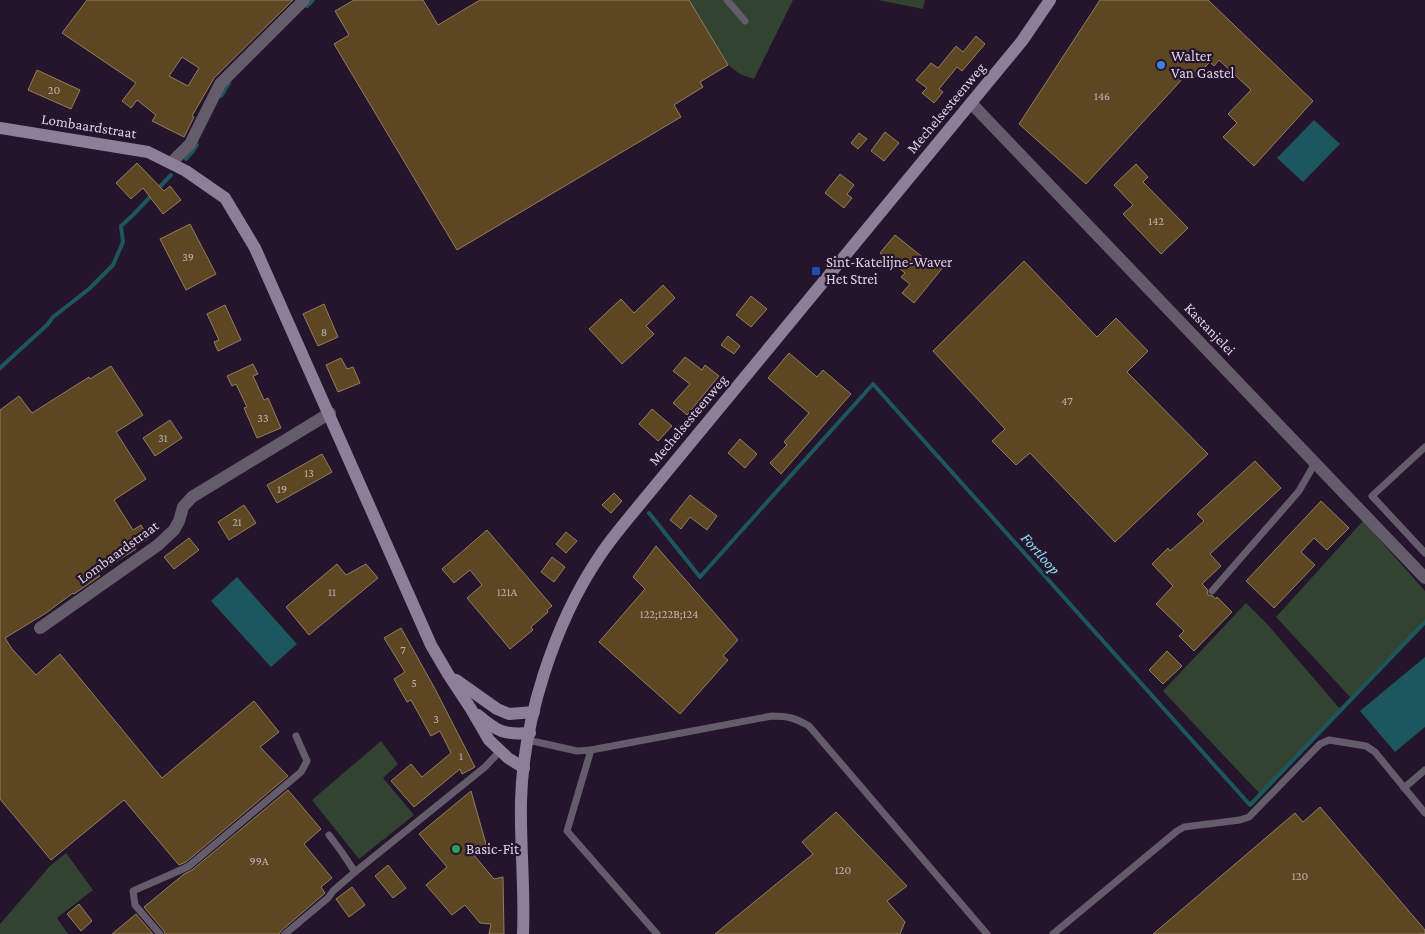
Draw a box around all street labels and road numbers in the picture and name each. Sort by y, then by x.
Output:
street label: Mechelsesteenweg [904,60,989,157]
street label: Lombaardstraat [40,111,139,142]
street label: Kastanjelei [1181,300,1239,359]
street label: Mechelsesteenweg [646,372,731,469]
street label: Lombaardstraat [74,517,162,587]

